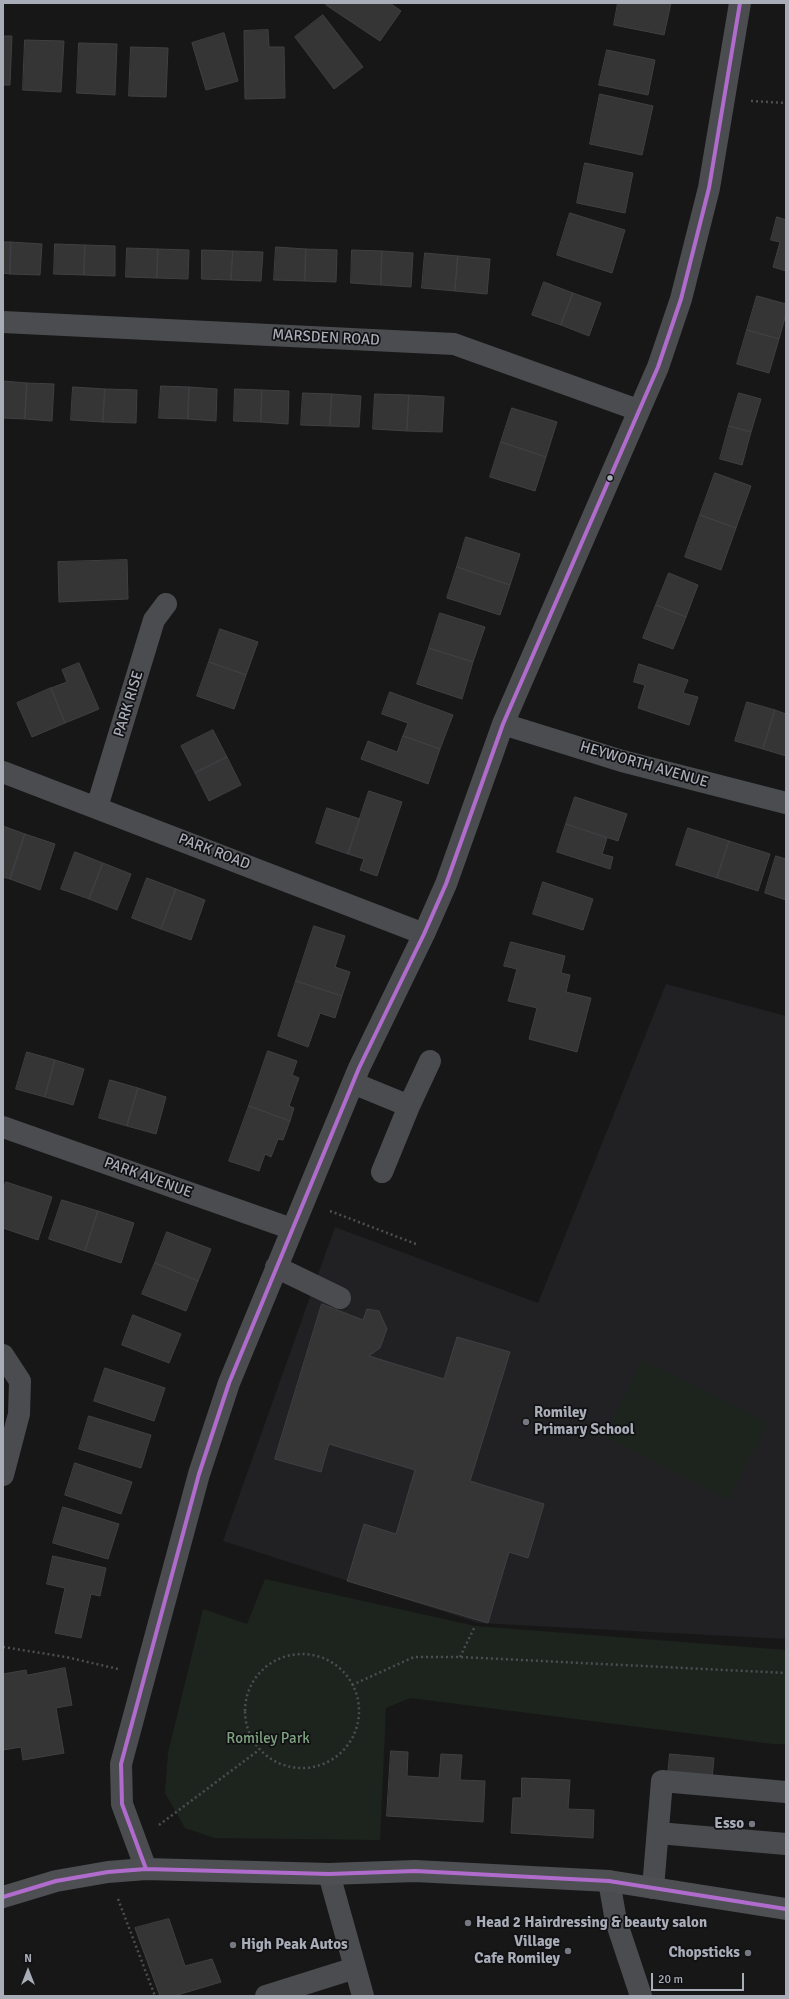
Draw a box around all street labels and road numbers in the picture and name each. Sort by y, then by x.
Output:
street label: MARSDEN ROAD [272,326,380,350]
street label: PARK RISE [110,669,148,739]
street label: HEYWORTH AVENUE [578,738,710,792]
street label: PARK ROAD [176,830,252,874]
street label: PARK AVENUE [102,1154,194,1202]

